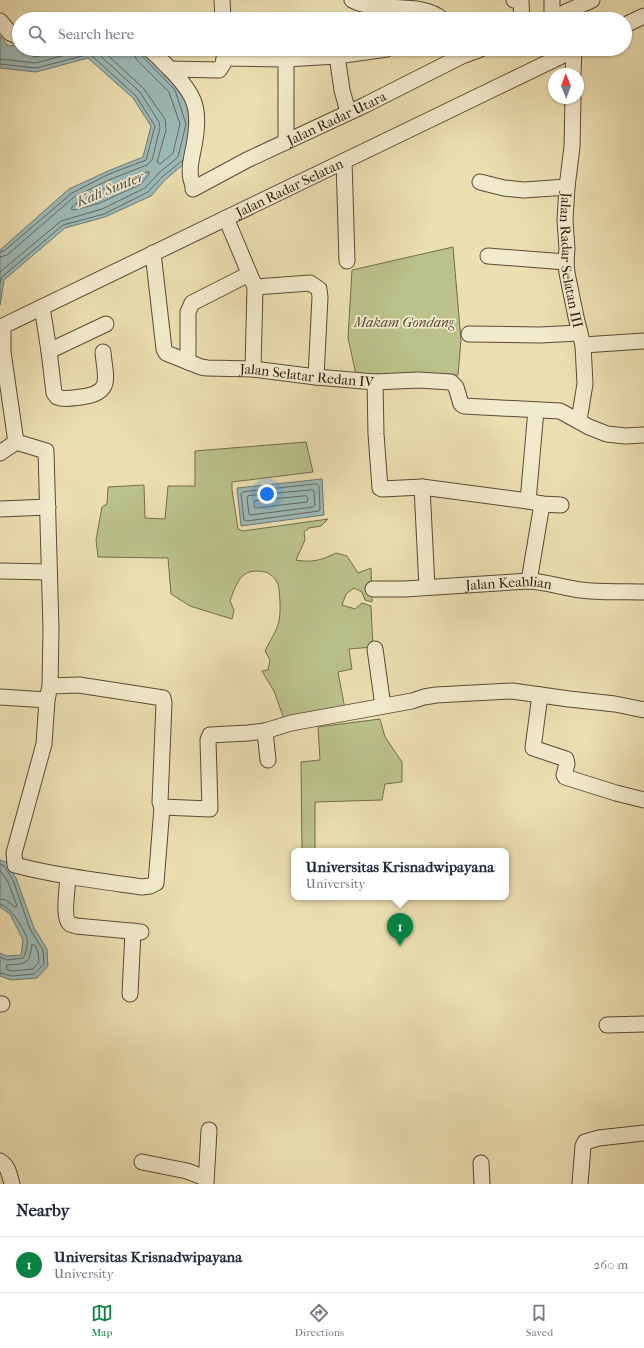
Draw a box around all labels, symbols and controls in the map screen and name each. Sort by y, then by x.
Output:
search box [12,12,632,56]
icon: search [26,23,48,45]
text: Search here [58,25,134,43]
north arrow [548,68,584,104]
street label: Jalan Radar Utara [283,88,390,150]
street label: Jalan Radar Selatan [232,155,346,222]
water label: Kali Sunter [73,167,148,211]
street label: Jalan Radar Selatan III [556,191,587,330]
park label: Makam Gondang [353,314,455,331]
street label: Jalan Selatar Redan IV [239,361,375,391]
your location [257,484,277,504]
street label: Jalan Keahlian [464,573,553,594]
popup [291,848,509,900]
text: Universitas Krisnadwipayana [306,858,494,876]
text: University [306,876,365,891]
pin: 1 [387,913,413,946]
text: Nearby [16,1200,70,1220]
text: Universitas Krisnadwipayana [54,1248,242,1266]
text: 1 [27,1257,31,1272]
text: 260 m [594,1257,628,1272]
text: University [54,1266,114,1281]
tab: Map [91,1302,113,1339]
tab: Directions [295,1302,344,1339]
tab: Saved [526,1302,553,1339]

